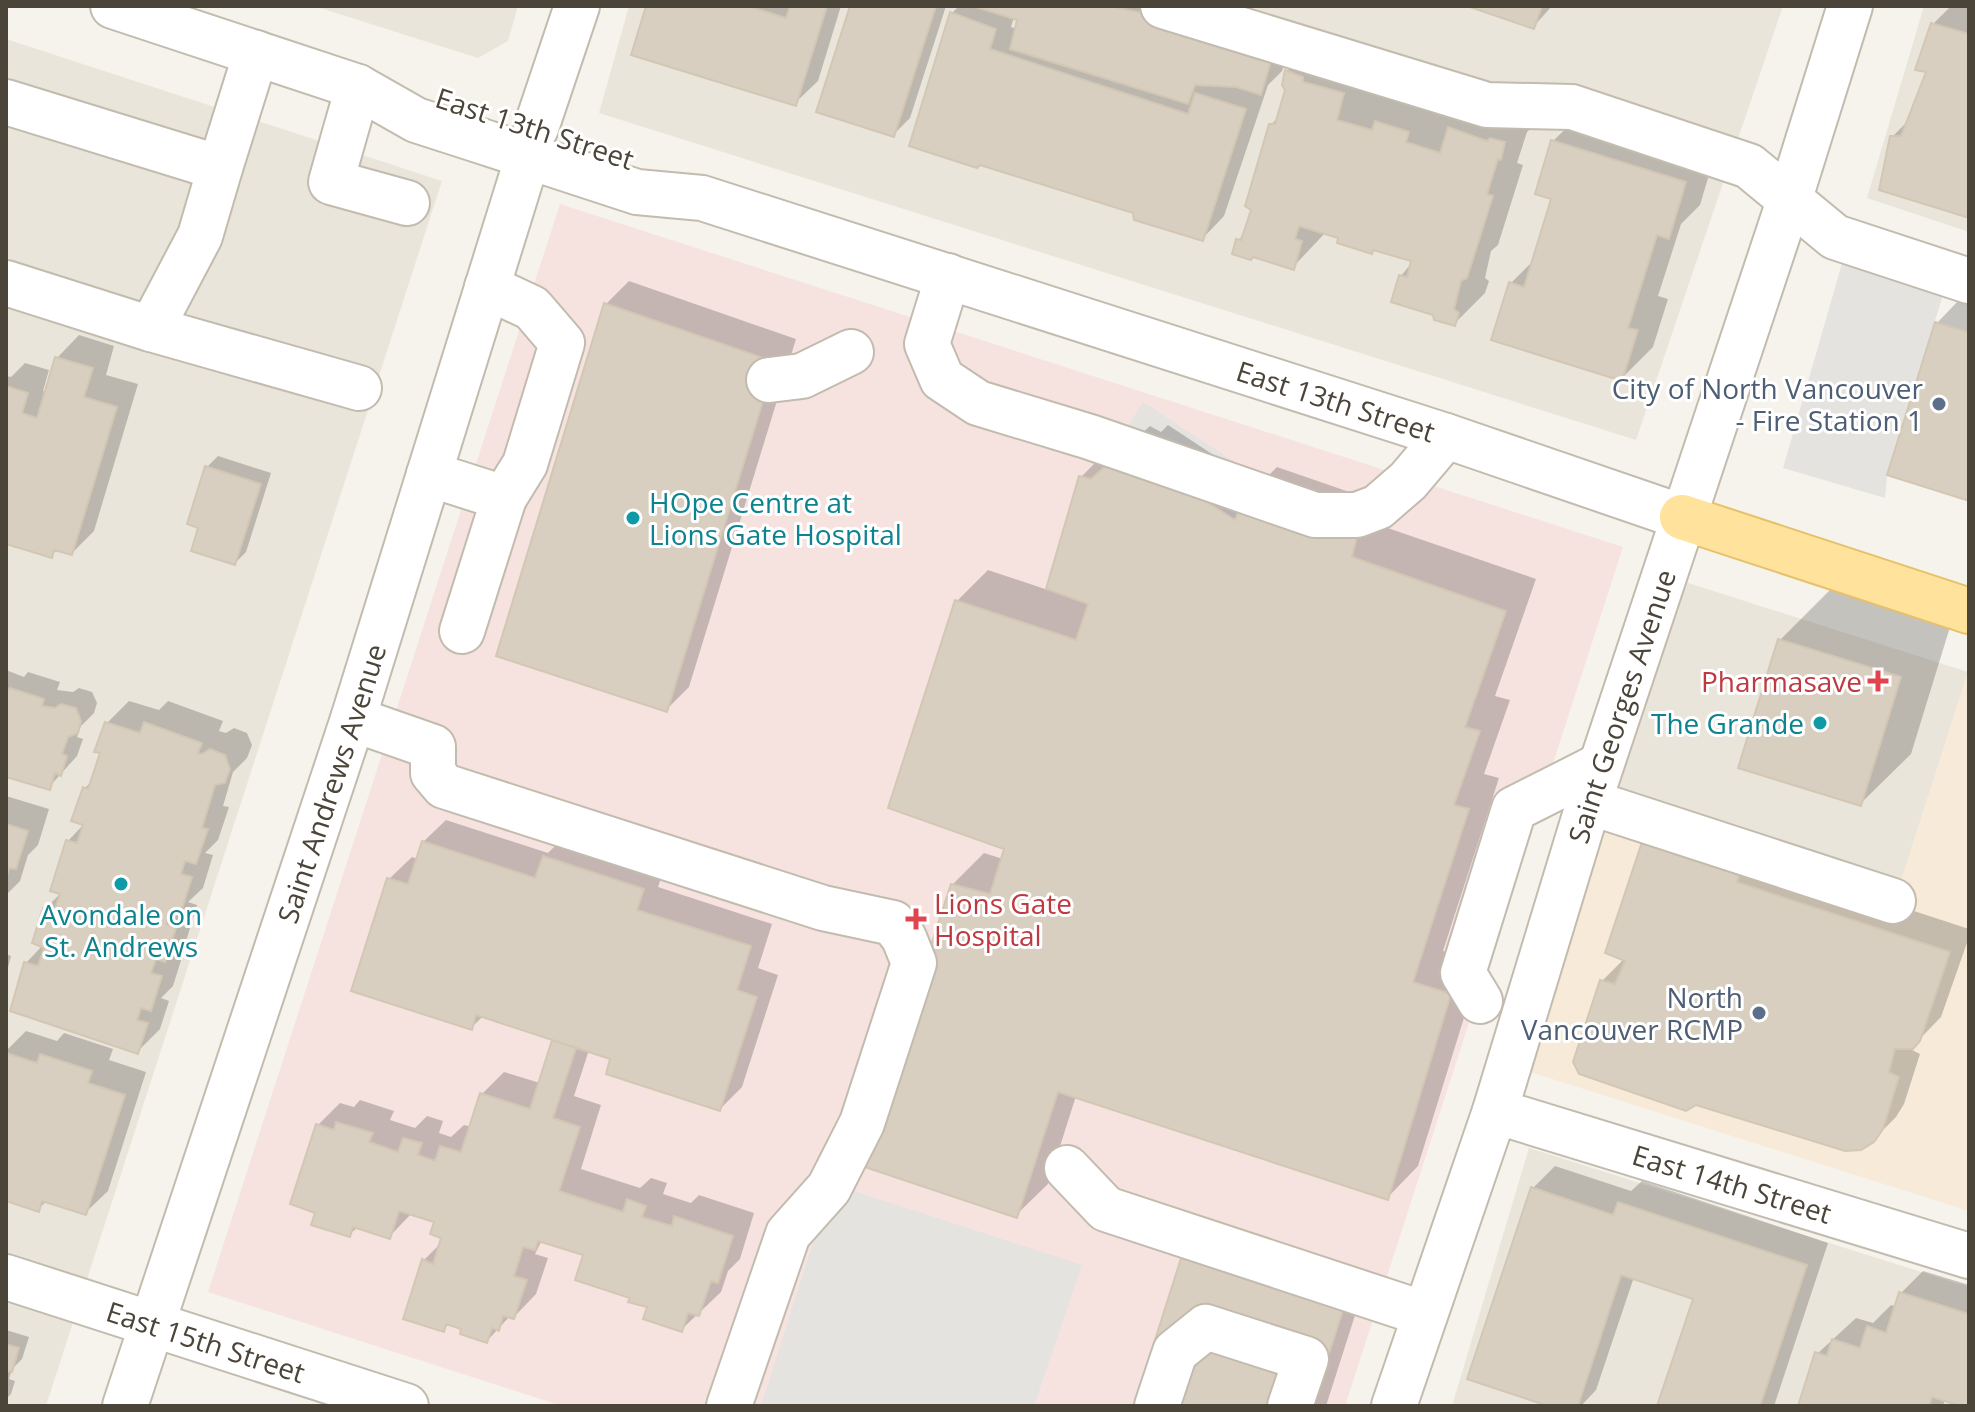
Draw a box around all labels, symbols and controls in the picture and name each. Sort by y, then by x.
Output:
street label: East 13th Street [431,78,639,178]
street label: East 13th Street [1232,351,1440,450]
place label: City of North Vancouver - Fire Station 1 [1612,369,1924,439]
marker: City of North Vancouver - Fire Station 1 [1930,395,1948,413]
place label: HOpe Centre at Lions Gate Hospital [649,483,902,553]
marker: HOpe Centre at Lions Gate Hospital [624,509,642,527]
street label: Saint Georges Avenue [1559,564,1684,847]
street label: Saint Andrews Avenue [268,639,394,928]
place label: Pharmasave [1701,662,1862,700]
marker: Pharmasave [1869,672,1887,690]
place label: The Grande [1651,704,1804,742]
marker: The Grande [1811,714,1829,732]
marker: Avondale on St. Andrews [112,875,130,893]
place label: Lions Gate Hospital [934,884,1072,954]
place label: Avondale on St. Andrews [40,895,202,965]
marker: Lions Gate Hospital [905,908,927,930]
place label: North Vancouver RCMP [1521,978,1743,1048]
marker: North Vancouver RCMP [1750,1004,1768,1022]
street label: East 14th Street [1628,1135,1836,1232]
street label: East 15th Street [102,1292,310,1391]

